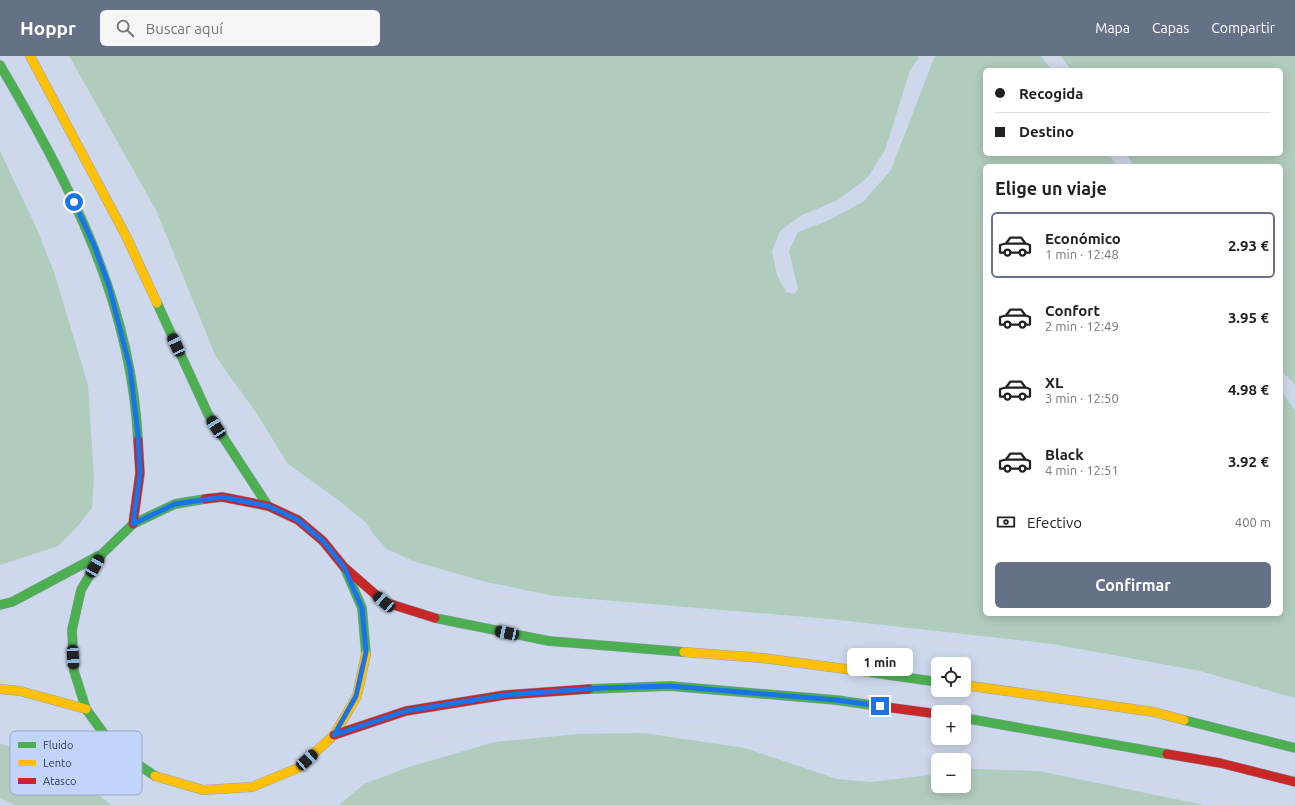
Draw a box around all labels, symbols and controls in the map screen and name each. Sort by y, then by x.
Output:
search box [100,10,380,46]
text: Hoppr [20,17,76,39]
icon: search [114,17,136,39]
text: Buscar aquí [146,20,223,37]
text: Mapa [1095,20,1130,36]
text: Capas [1152,20,1189,36]
text: Compartir [1211,20,1275,36]
text: Recogida [1019,85,1083,102]
text: Destino [1019,123,1074,140]
text: Elige un viaje [995,178,1107,198]
route start [65,193,83,211]
icon: car [997,227,1033,263]
text: Económico [1045,230,1121,247]
text: 2.93 € [1228,237,1269,254]
text: 1 min · 12:48 [1045,247,1119,261]
icon: car [997,299,1033,335]
text: Confort [1045,302,1100,319]
text: 3.95 € [1228,309,1269,326]
text: 2 min · 12:49 [1045,319,1119,333]
car [165,332,187,358]
icon: car [997,371,1033,407]
text: XL [1045,374,1063,391]
text: 4.98 € [1228,381,1269,398]
text: 3 min · 12:50 [1045,391,1119,405]
car [204,414,228,440]
icon: car [997,443,1033,479]
text: Black [1045,446,1084,463]
text: 3.92 € [1228,453,1269,470]
text: 4 min · 12:51 [1045,463,1119,477]
icon: cash [995,511,1017,533]
text: Efectivo [1027,514,1082,531]
text: 400 m [1235,515,1271,529]
car [84,553,106,579]
button: Confirmar [995,562,1271,608]
car [371,590,397,614]
car [494,625,520,641]
car [66,645,80,669]
callout: 1 min [847,648,913,676]
text: 1 min [864,655,896,669]
map controls [931,657,971,793]
button: locate [931,657,971,697]
route end [871,697,889,715]
button: + [931,705,971,745]
legend [10,731,142,795]
text: Fluido [43,739,74,751]
car [294,748,320,772]
button: − [931,753,971,793]
text: Lento [43,757,72,769]
text: Atasco [43,775,76,787]

